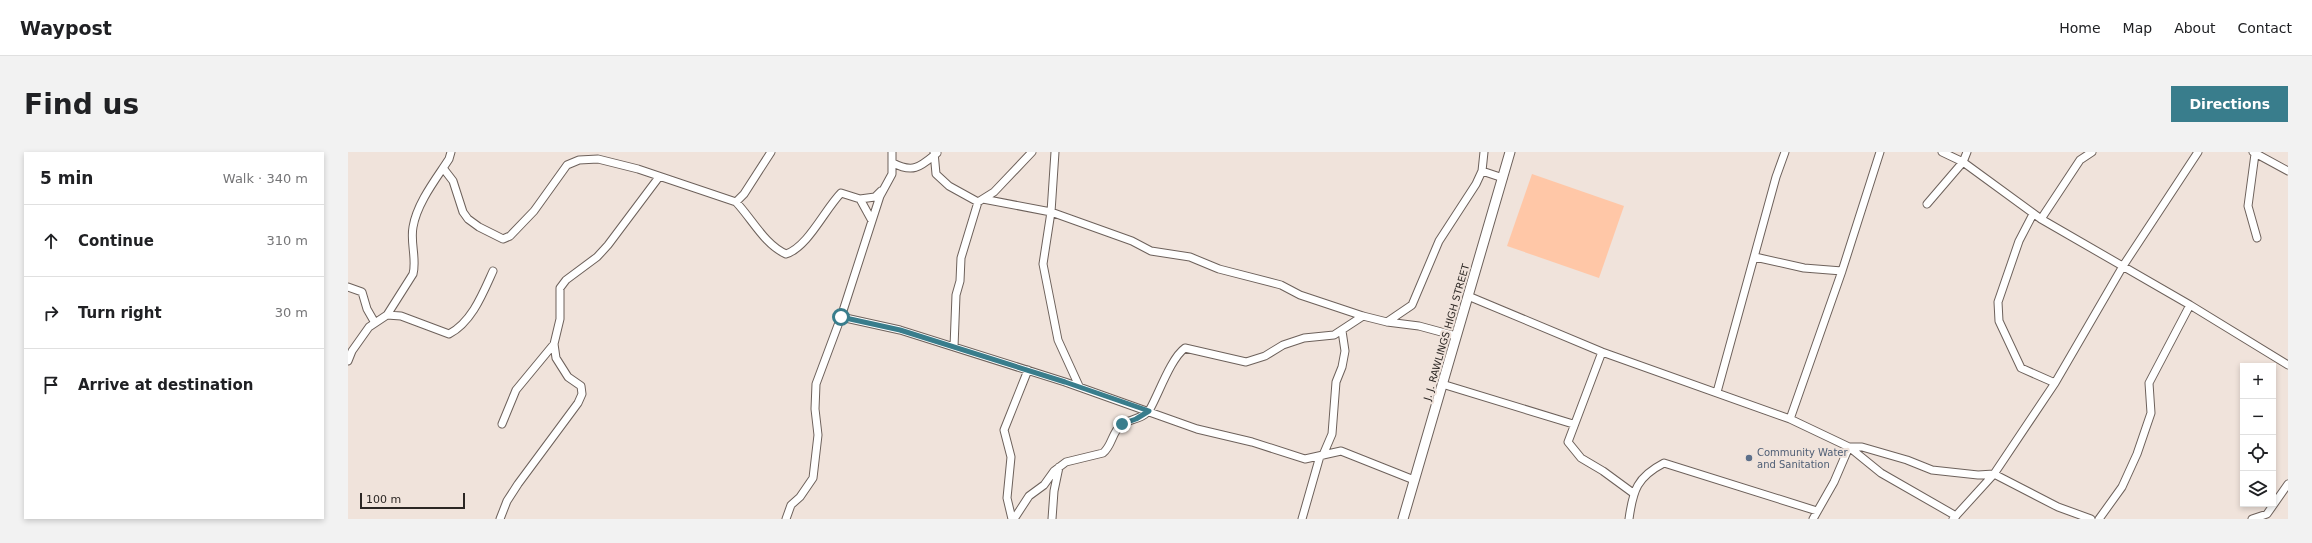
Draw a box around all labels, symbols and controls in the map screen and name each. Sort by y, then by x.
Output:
text: Waypost [20,17,112,39]
text: Home [2059,20,2101,36]
text: Map [2123,20,2152,36]
text: About [2174,20,2216,36]
text: Contact [2238,20,2292,36]
button: Directions [2171,86,2288,122]
text: Find us [24,88,139,121]
text: 5 min [40,168,93,188]
text: Walk · 340 m [223,171,308,186]
icon: ahead [40,230,62,252]
text: Continue [78,232,154,250]
text: 310 m [266,233,308,248]
street label: J. J. RAWLINGS HIGH STREET [1421,262,1472,403]
icon: right [40,302,62,324]
text: Turn right [78,304,162,322]
text: 30 m [275,305,308,320]
route start [832,308,850,326]
map controls [2240,363,2276,507]
button: + [2240,363,2276,399]
icon: arrive [40,374,62,396]
text: Arrive at destination [78,376,253,394]
button: − [2240,399,2276,435]
route end [1113,415,1131,433]
button: locate [2240,435,2276,471]
place label: Community Water and Sanitation [1757,447,1849,470]
marker: Community Water and Sanitation [1744,453,1754,463]
button: layers [2240,471,2276,507]
scale bar [360,491,465,510]
text: 100 m [366,493,401,506]

